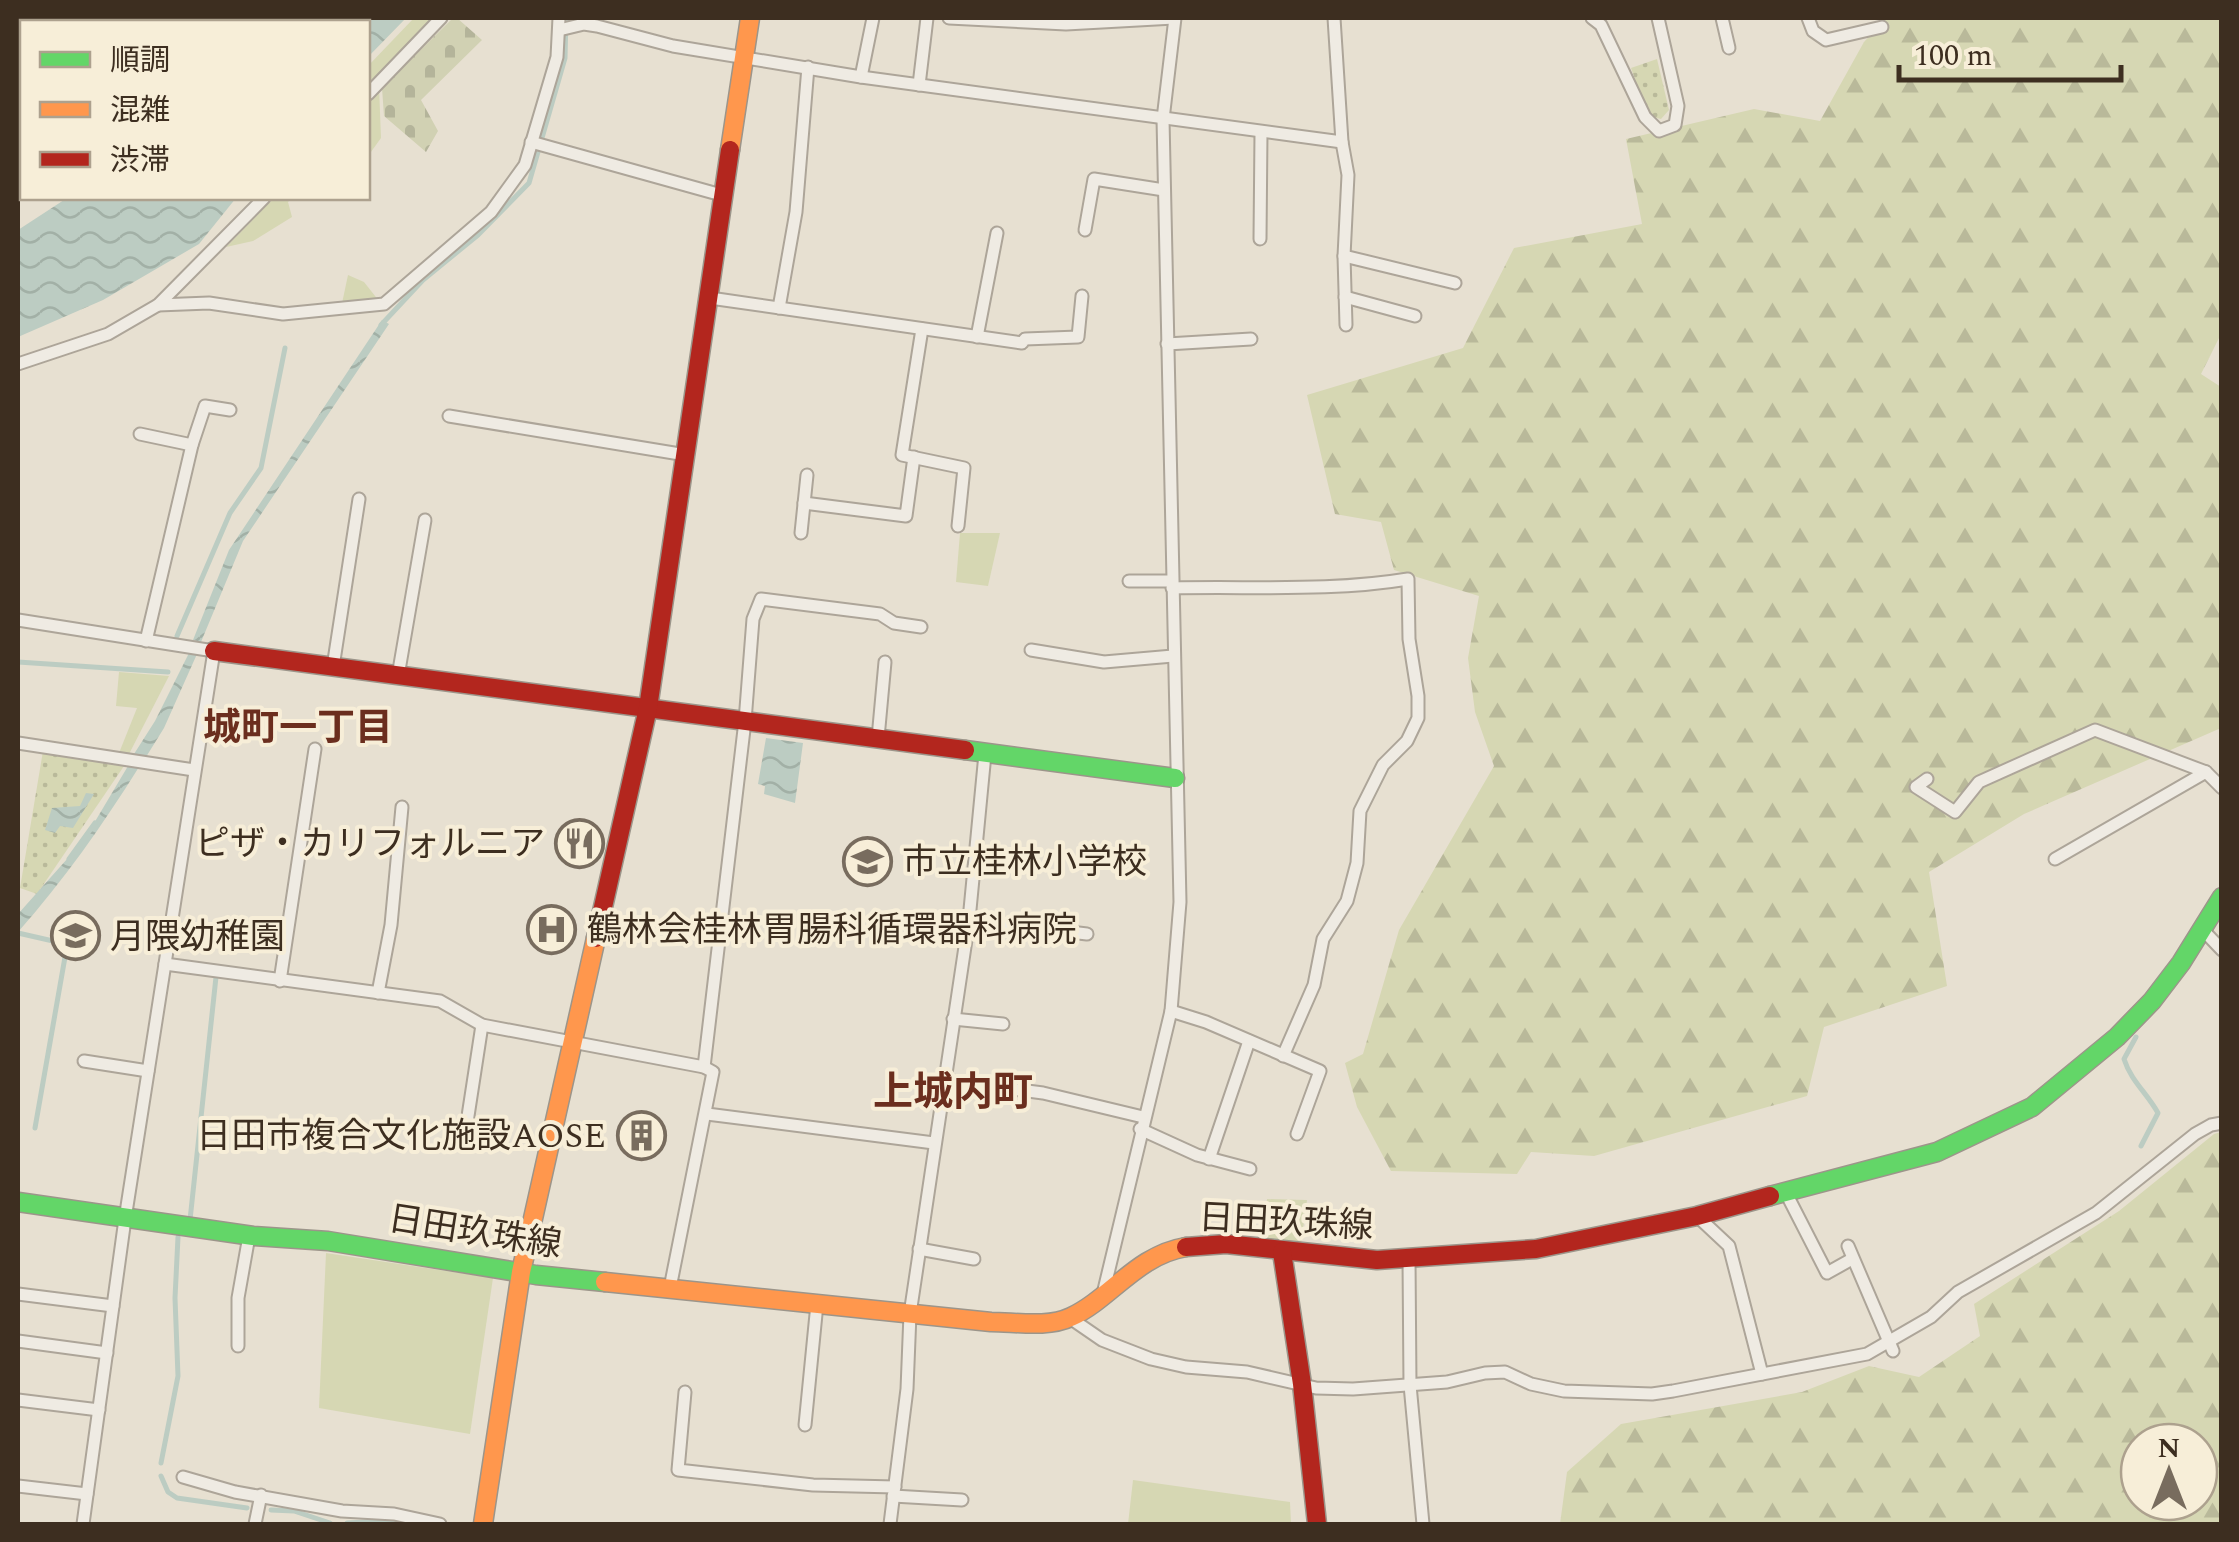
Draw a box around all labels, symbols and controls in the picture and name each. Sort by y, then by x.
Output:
legend [20,20,370,200]
scale bar [1899,20,2122,82]
text: 100 m [1914,33,1992,79]
text: 順調 [110,38,170,84]
text: 混雑 [110,88,170,134]
text: 渋滞 [110,138,170,184]
district label: 城町一丁目 [203,700,393,758]
restaurant icon: ピザ・カリフォルニア [554,817,606,869]
place label: ピザ・カリフォルニア [195,818,545,871]
school or university icon: 市立桂林小学校 [841,835,893,887]
place label: 市立桂林小学校 [902,836,1147,889]
hospital icon: 鶴林会桂林胃腸科循環器科病院 [526,903,578,955]
place label: 鶴林会桂林胃腸科循環器科病院 [587,904,1077,957]
school or university icon: 月隈幼稚園 [49,910,101,962]
place label: 月隈幼稚園 [110,911,285,964]
district label: 上城内町 [873,1063,1033,1124]
building icon: 日田市複合文化施設AOSE [615,1109,667,1161]
place label: 日田市複合文化施設AOSE [196,1110,606,1163]
street label: 日田玖珠線 [1197,1191,1375,1254]
street label: 日田玖珠線 [384,1193,565,1272]
north arrow [2119,1422,2219,1522]
text: N [2158,1427,2180,1470]

